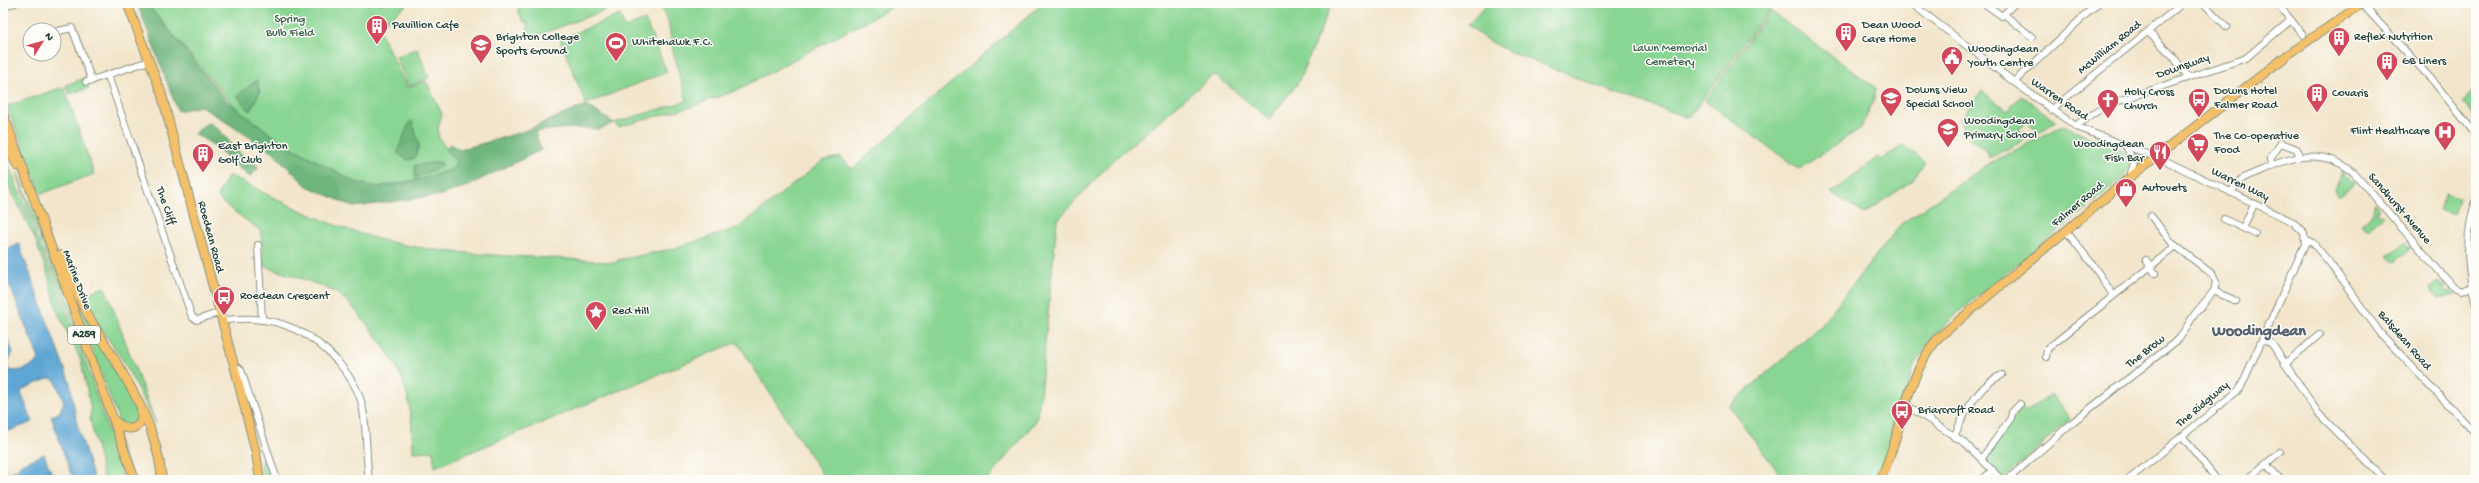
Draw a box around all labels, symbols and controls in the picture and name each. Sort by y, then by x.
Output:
park label: Spring Bulb Field [265,13,315,41]
building icon: Pavillion Cafe [364,13,390,46]
street label: McWilliam Road [2076,18,2145,78]
place label: Pavillion Cafe [391,19,460,33]
place label: Dean Wood Care Home [1861,19,1922,47]
building icon: Dean Wood Care Home [1833,20,1859,53]
north arrow [22,22,62,62]
building icon: Reflex Nutrition [2326,25,2352,58]
sports icon: Whitehawk F.C. [603,30,629,63]
text: N [41,31,55,44]
place label: Brighton College Sports Ground [495,31,580,59]
place label: Reflex Nutrition [2354,31,2433,45]
school or university icon: Brighton College Sports Ground [468,32,494,65]
place label: Whitehawk F.C. [632,36,713,50]
park label: Lawn Memorial Cemetery [1633,42,1708,70]
place label: Woodingdean Youth Centre [1967,43,2039,71]
public building icon: Woodingdean Youth Centre [1939,44,1965,77]
building icon: GB Liners [2374,49,2400,82]
street label: Downsway [2154,51,2212,83]
place label: GB Liners [2402,55,2447,69]
street label: Warren Road [2028,76,2091,125]
building icon: Covaris [2304,81,2330,114]
place label: Downs View Special School [1905,84,1974,112]
school or university icon: Downs View Special School [1878,85,1904,118]
place label: Downs Hotel Falmer Road [2213,85,2278,113]
place label: Holy Cross Church [2124,86,2175,114]
bus stop icon: Downs Hotel Falmer Road [2186,86,2212,119]
church icon: Holy Cross Church [2095,87,2121,120]
place label: Covaris [2332,87,2369,101]
place label: Woodingdean Primary School [1963,115,2037,143]
school or university icon: Woodingdean Primary School [1935,116,1961,149]
hospital icon: Flint Healthcare [2432,119,2458,152]
place label: Flint Healthcare [2349,125,2431,139]
place label: The Co-operative Food [2213,130,2300,158]
supermarket icon: The Co-operative Food [2185,131,2211,164]
place label: Woodingdean Fish Bar [2074,138,2146,166]
restaurant icon: Woodingdean Fish Bar [2147,139,2173,172]
place label: East Brighton Golf Club [218,140,288,168]
building icon: East Brighton Golf Club [190,141,216,174]
street label: Warren Way [2209,165,2271,205]
street label: Sandhurst Avenue [2364,171,2434,248]
shop icon: Autovets [2113,176,2139,209]
street label: Falmer Road [2048,179,2108,231]
place label: Autovets [2142,182,2187,196]
street label: The Cliff [152,184,178,228]
street label: Roedean Road [194,200,227,275]
street label: Marine Drive [58,248,94,313]
bus stop icon: Roedean Crescent [211,284,237,317]
place label: Roedean Crescent [240,290,330,304]
place icon: Red Hill [583,299,609,332]
place label: Red Hill [612,305,649,319]
street label: Balsdean Road [2374,308,2434,374]
district label: Woodingdean [2211,323,2306,342]
road number: A259 [68,326,100,344]
street label: The Brow [2123,332,2169,372]
street label: The Ridgway [2173,379,2232,432]
bus stop icon: Briarcroft Road [1889,398,1915,431]
place label: Briarcroft Road [1917,404,1995,418]

